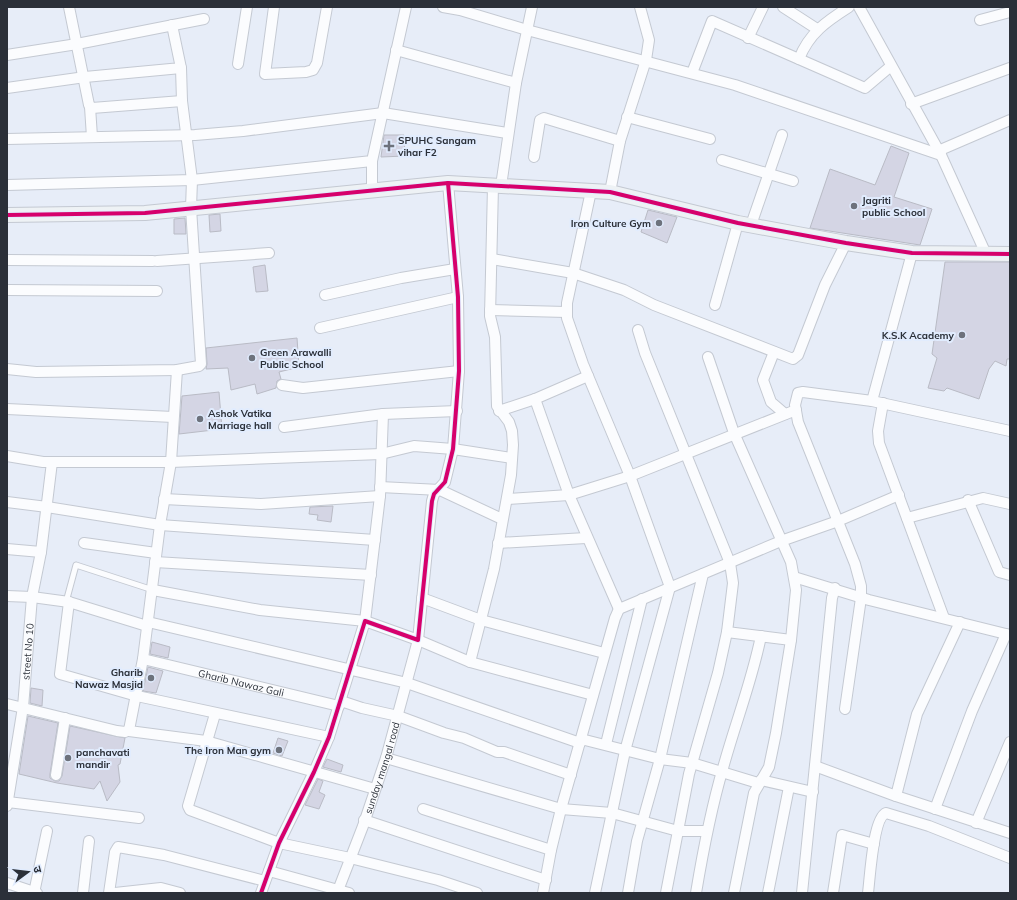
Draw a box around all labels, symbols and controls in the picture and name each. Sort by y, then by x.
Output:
place label: SPUHC Sangam vihar F2 [397,134,476,159]
marker: SPUHC Sangam vihar F2 [383,140,395,152]
place label: Jagriti public School [862,194,925,219]
marker: Jagriti public School [849,201,859,211]
place label: Iron Culture Gym [571,217,651,230]
marker: Iron Culture Gym [654,218,664,228]
place label: K.S.K Academy [882,329,955,342]
marker: K.S.K Academy [957,330,967,340]
place label: Green Arawalli Public School [260,346,331,371]
marker: Green Arawalli Public School [247,353,257,363]
place label: Ashok Vatika Marriage hall [208,407,272,432]
marker: Ashok Vatika Marriage hall [195,414,205,424]
street label: street No 10 [19,623,37,680]
place label: Gharib Nawaz Masjid [75,666,143,691]
street label: Gharib Nawaz Gali [197,666,285,700]
marker: Gharib Nawaz Masjid [146,673,156,683]
street label: sunday mangal road [362,721,402,816]
place label: The Iron Man gym [185,744,271,757]
marker: The Iron Man gym [274,745,284,755]
place label: panchavati mandir [76,746,130,771]
marker: panchavati mandir [63,753,73,763]
north arrow [8,852,48,892]
text: उ [30,864,45,875]

